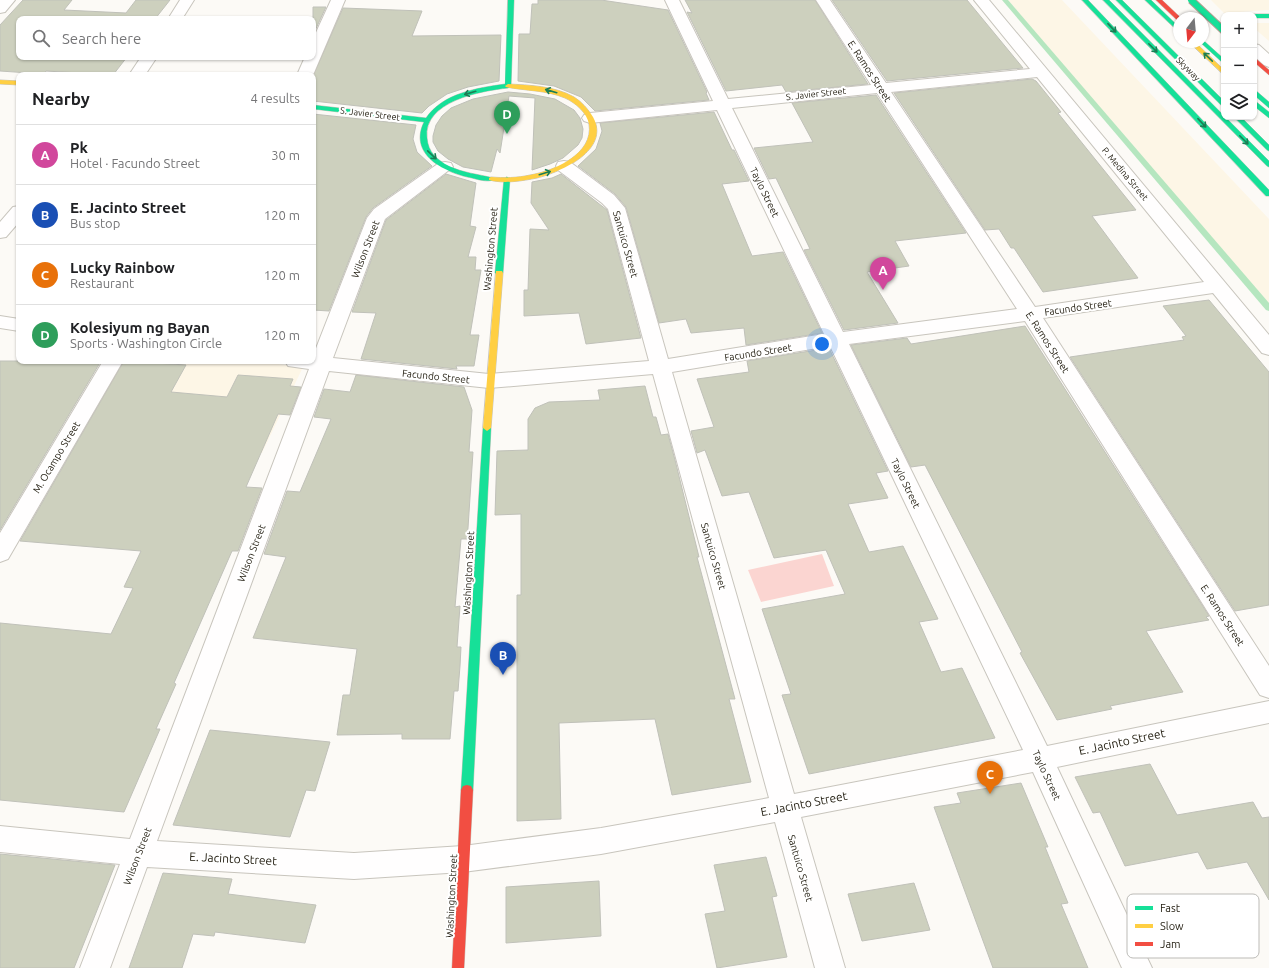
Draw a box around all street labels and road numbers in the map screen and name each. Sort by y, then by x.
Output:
street label: E. Ramos Street [846,39,894,104]
street label: Skyway [1174,55,1202,83]
street label: S. Javier Street [785,86,847,102]
street label: S. Javier Street [339,105,401,123]
street label: P. Medina Street [1100,145,1150,203]
street label: Taylo Street [748,166,781,219]
street label: Washington Street [481,207,500,291]
street label: Santuico Street [611,210,640,279]
street label: Wilson Street [349,219,381,279]
street label: Facundo Street [1044,297,1113,318]
street label: E. Ramos Street [1024,310,1072,375]
street label: Facundo Street [724,342,793,363]
street label: Facundo Street [402,367,470,386]
street label: M. Ocampo Street [31,419,82,495]
street label: Taylo Street [889,457,922,510]
street label: Santuico Street [699,522,728,591]
street label: Wilson Street [235,523,267,583]
street label: Washington Street [461,531,476,615]
street label: E. Ramos Street [1199,583,1247,648]
street label: E. Jacinto Street [1078,726,1167,757]
street label: Taylo Street [1030,749,1063,802]
street label: E. Jacinto Street [760,789,849,818]
street label: Wilson Street [121,826,153,886]
street label: Santuico Street [786,834,815,903]
street label: E. Jacinto Street [189,850,278,867]
street label: Washington Street [444,854,459,938]

